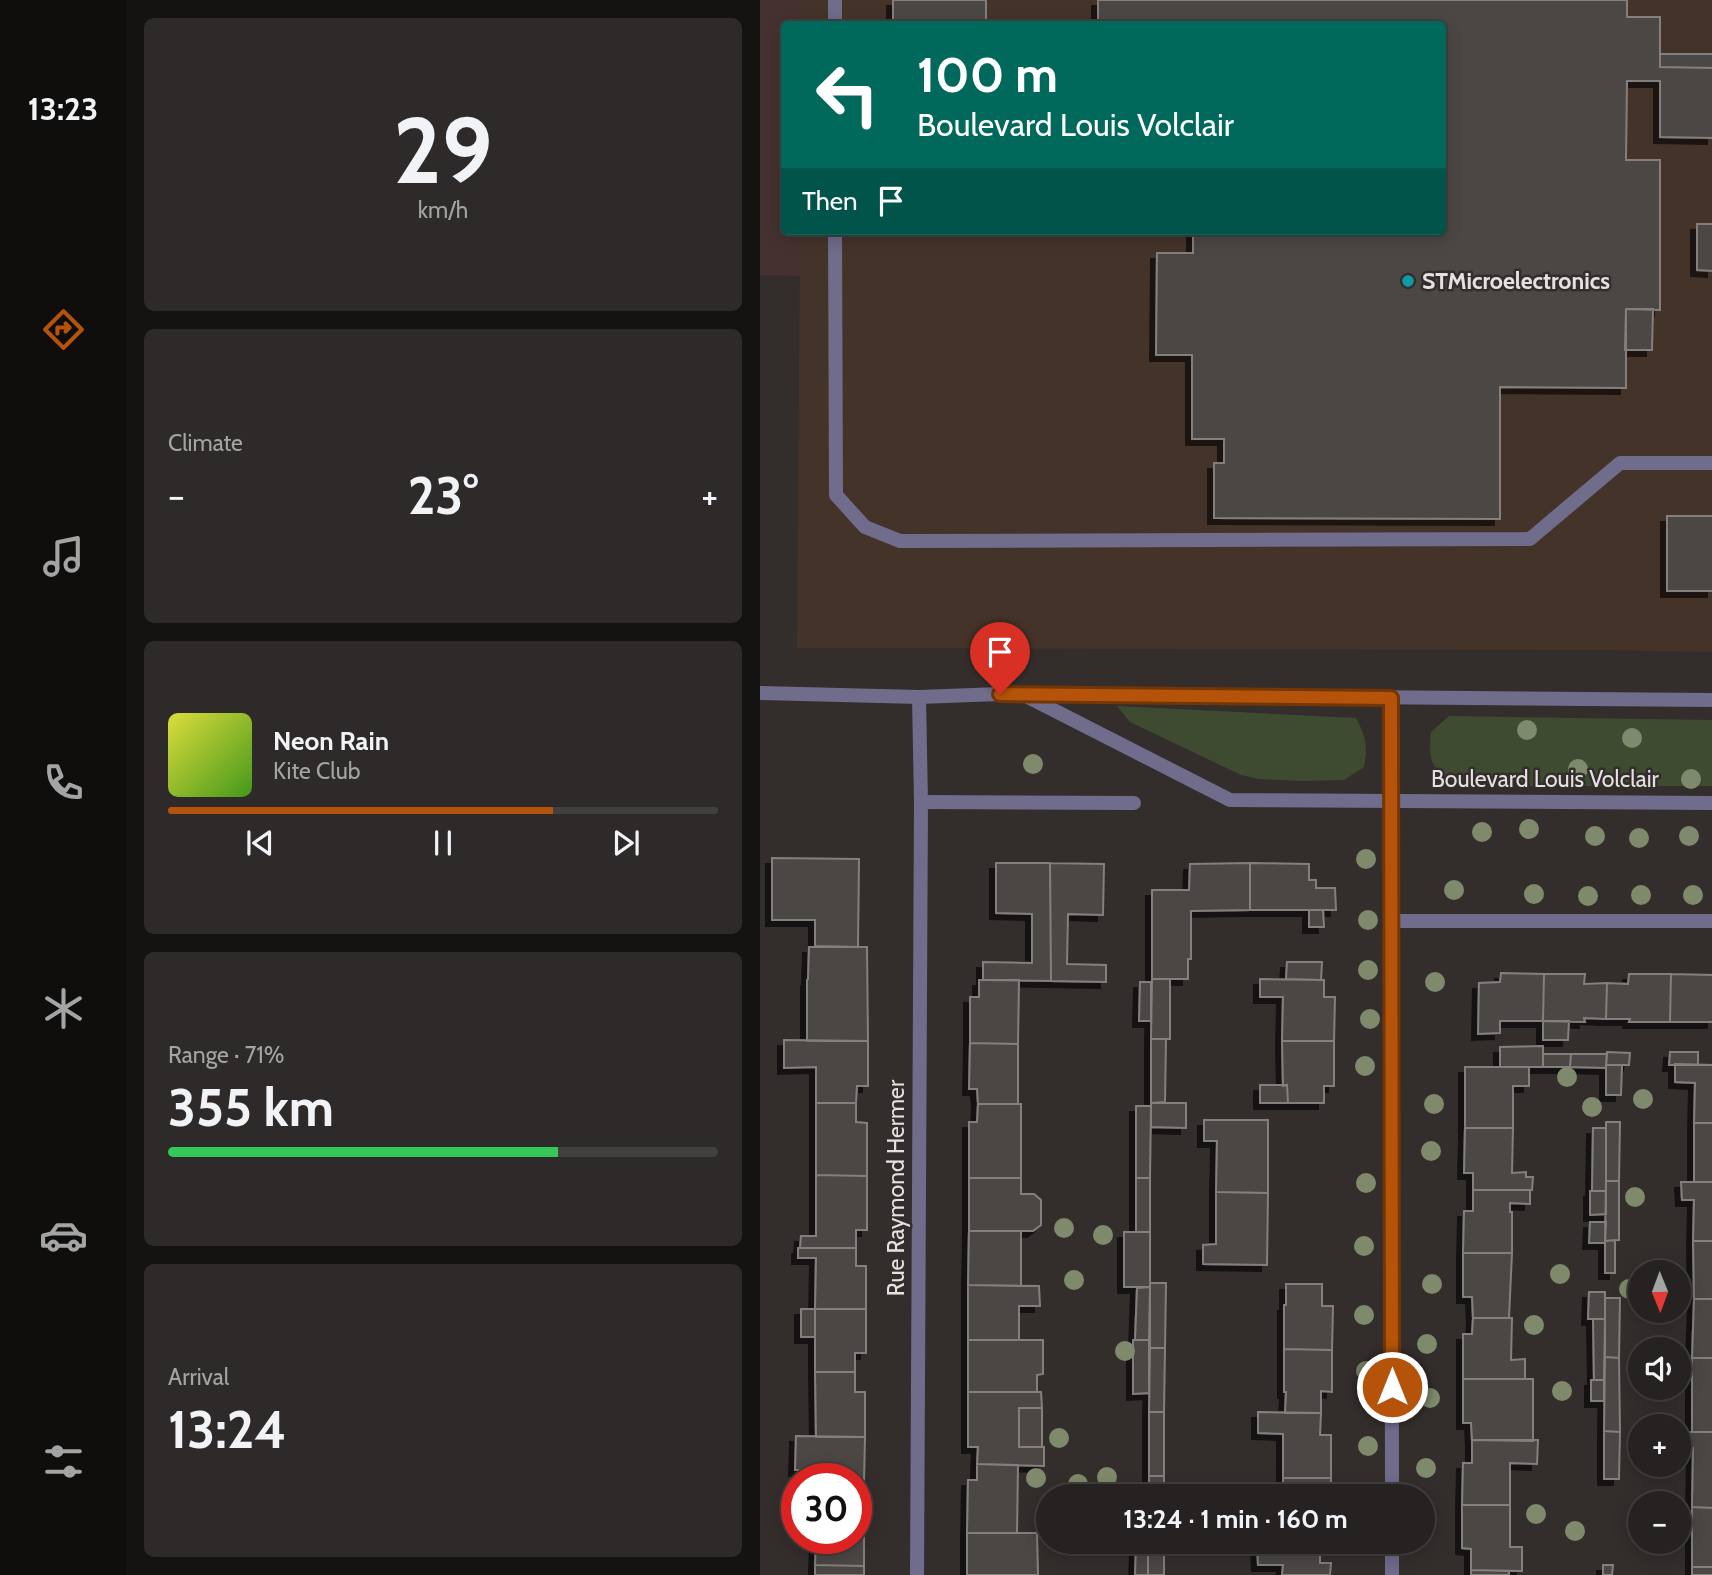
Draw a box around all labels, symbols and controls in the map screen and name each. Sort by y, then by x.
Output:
text: 100 m [917,45,1058,104]
icon: left [802,49,893,140]
text: 13:23 [28,89,98,128]
text: 29 [393,95,493,206]
text: Boulevard Louis Volclair [917,105,1234,144]
icon: arrive [872,182,910,220]
text: Then [802,185,858,217]
text: km/h [418,196,468,224]
place label: STMicroelectronics [1422,267,1610,295]
marker: STMicroelectronics [1400,273,1416,289]
icon: directions [39,305,88,354]
text: Climate [168,429,243,457]
text: 23° [408,464,478,527]
text: − [168,472,185,519]
text: + [701,472,718,519]
icon: music [39,532,88,581]
pin [970,622,1030,694]
icon: arrive [981,633,1019,671]
text: Neon Rain [273,725,389,757]
text: Kite Club [273,757,360,785]
icon: phone [39,758,88,807]
street label: Boulevard Louis Volclair [1431,765,1660,793]
icon: previous [241,824,279,862]
icon: pause [424,824,462,862]
icon: next [607,824,645,862]
icon: climate [39,984,88,1033]
text: Range · 71% [168,1041,284,1069]
text: 355 km [168,1076,334,1139]
street label: Rue Raymond Hermer [882,1079,910,1296]
icon: car [39,1211,88,1260]
north arrow [1628,1260,1691,1323]
map controls [1628,1260,1691,1554]
button: sound [1628,1337,1691,1400]
position arrow [1355,1350,1429,1424]
text: Arrival [168,1363,229,1391]
text: 13:24 [168,1398,287,1461]
button: + [1628,1414,1691,1477]
icon: filters [39,1437,88,1486]
speed limit sign: 30 [781,1463,872,1554]
button: − [1628,1491,1691,1554]
text: 13:24 · 1 min · 160 m [1123,1503,1348,1535]

